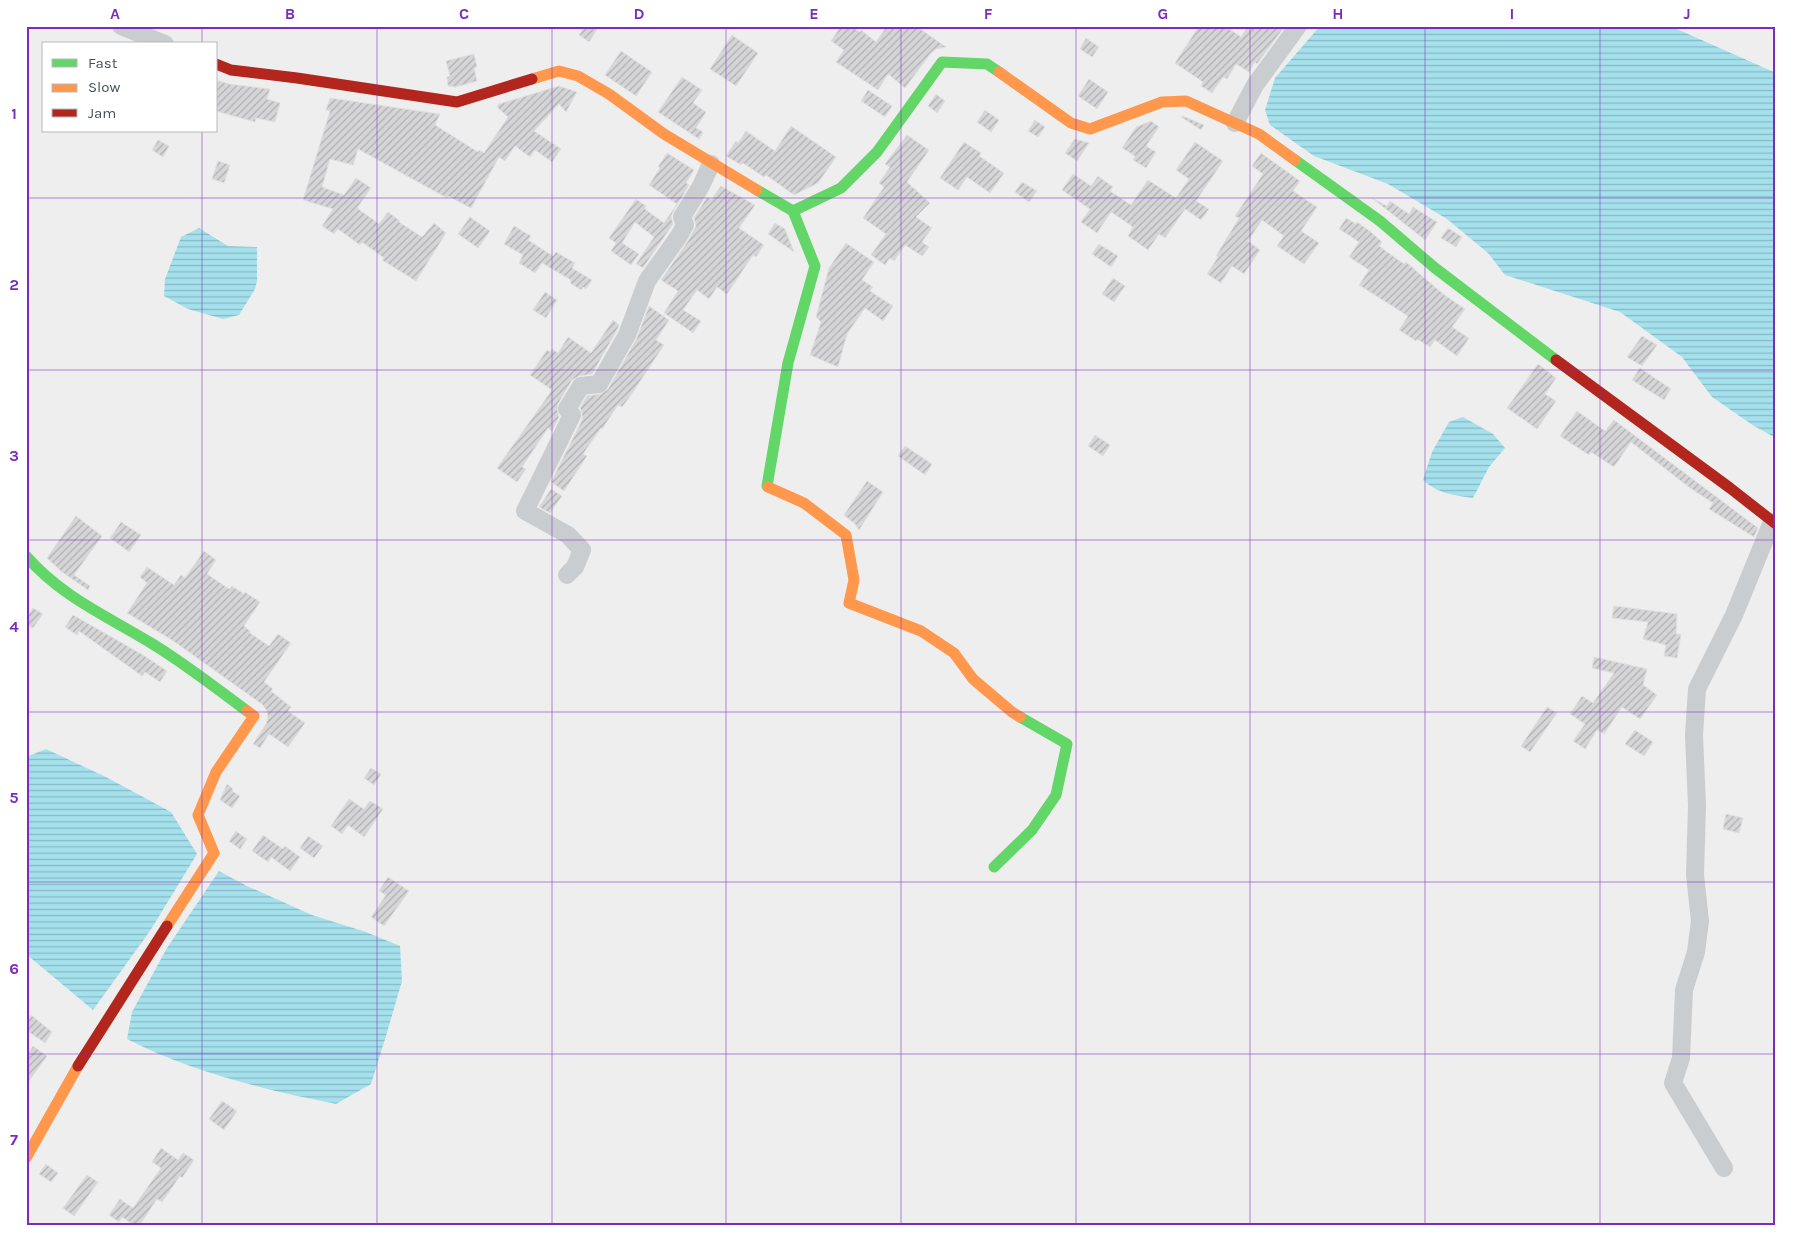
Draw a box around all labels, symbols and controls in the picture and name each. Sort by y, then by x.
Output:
text: A [110,4,120,23]
text: B [285,4,295,23]
text: C [459,4,469,23]
text: D [634,4,645,23]
text: E [809,4,819,23]
text: F [984,4,993,23]
text: G [1158,4,1168,23]
text: H [1332,4,1344,23]
text: I [1510,4,1514,23]
text: J [1683,4,1691,23]
legend [42,42,218,132]
text: Fast [88,54,118,72]
text: Slow [88,78,120,96]
text: 1 [11,104,17,123]
text: Jam [88,104,116,122]
text: 2 [9,275,19,294]
text: 3 [9,446,19,465]
text: 4 [9,617,19,636]
text: 5 [9,788,19,807]
text: 6 [9,959,19,978]
text: 7 [10,1130,18,1149]

